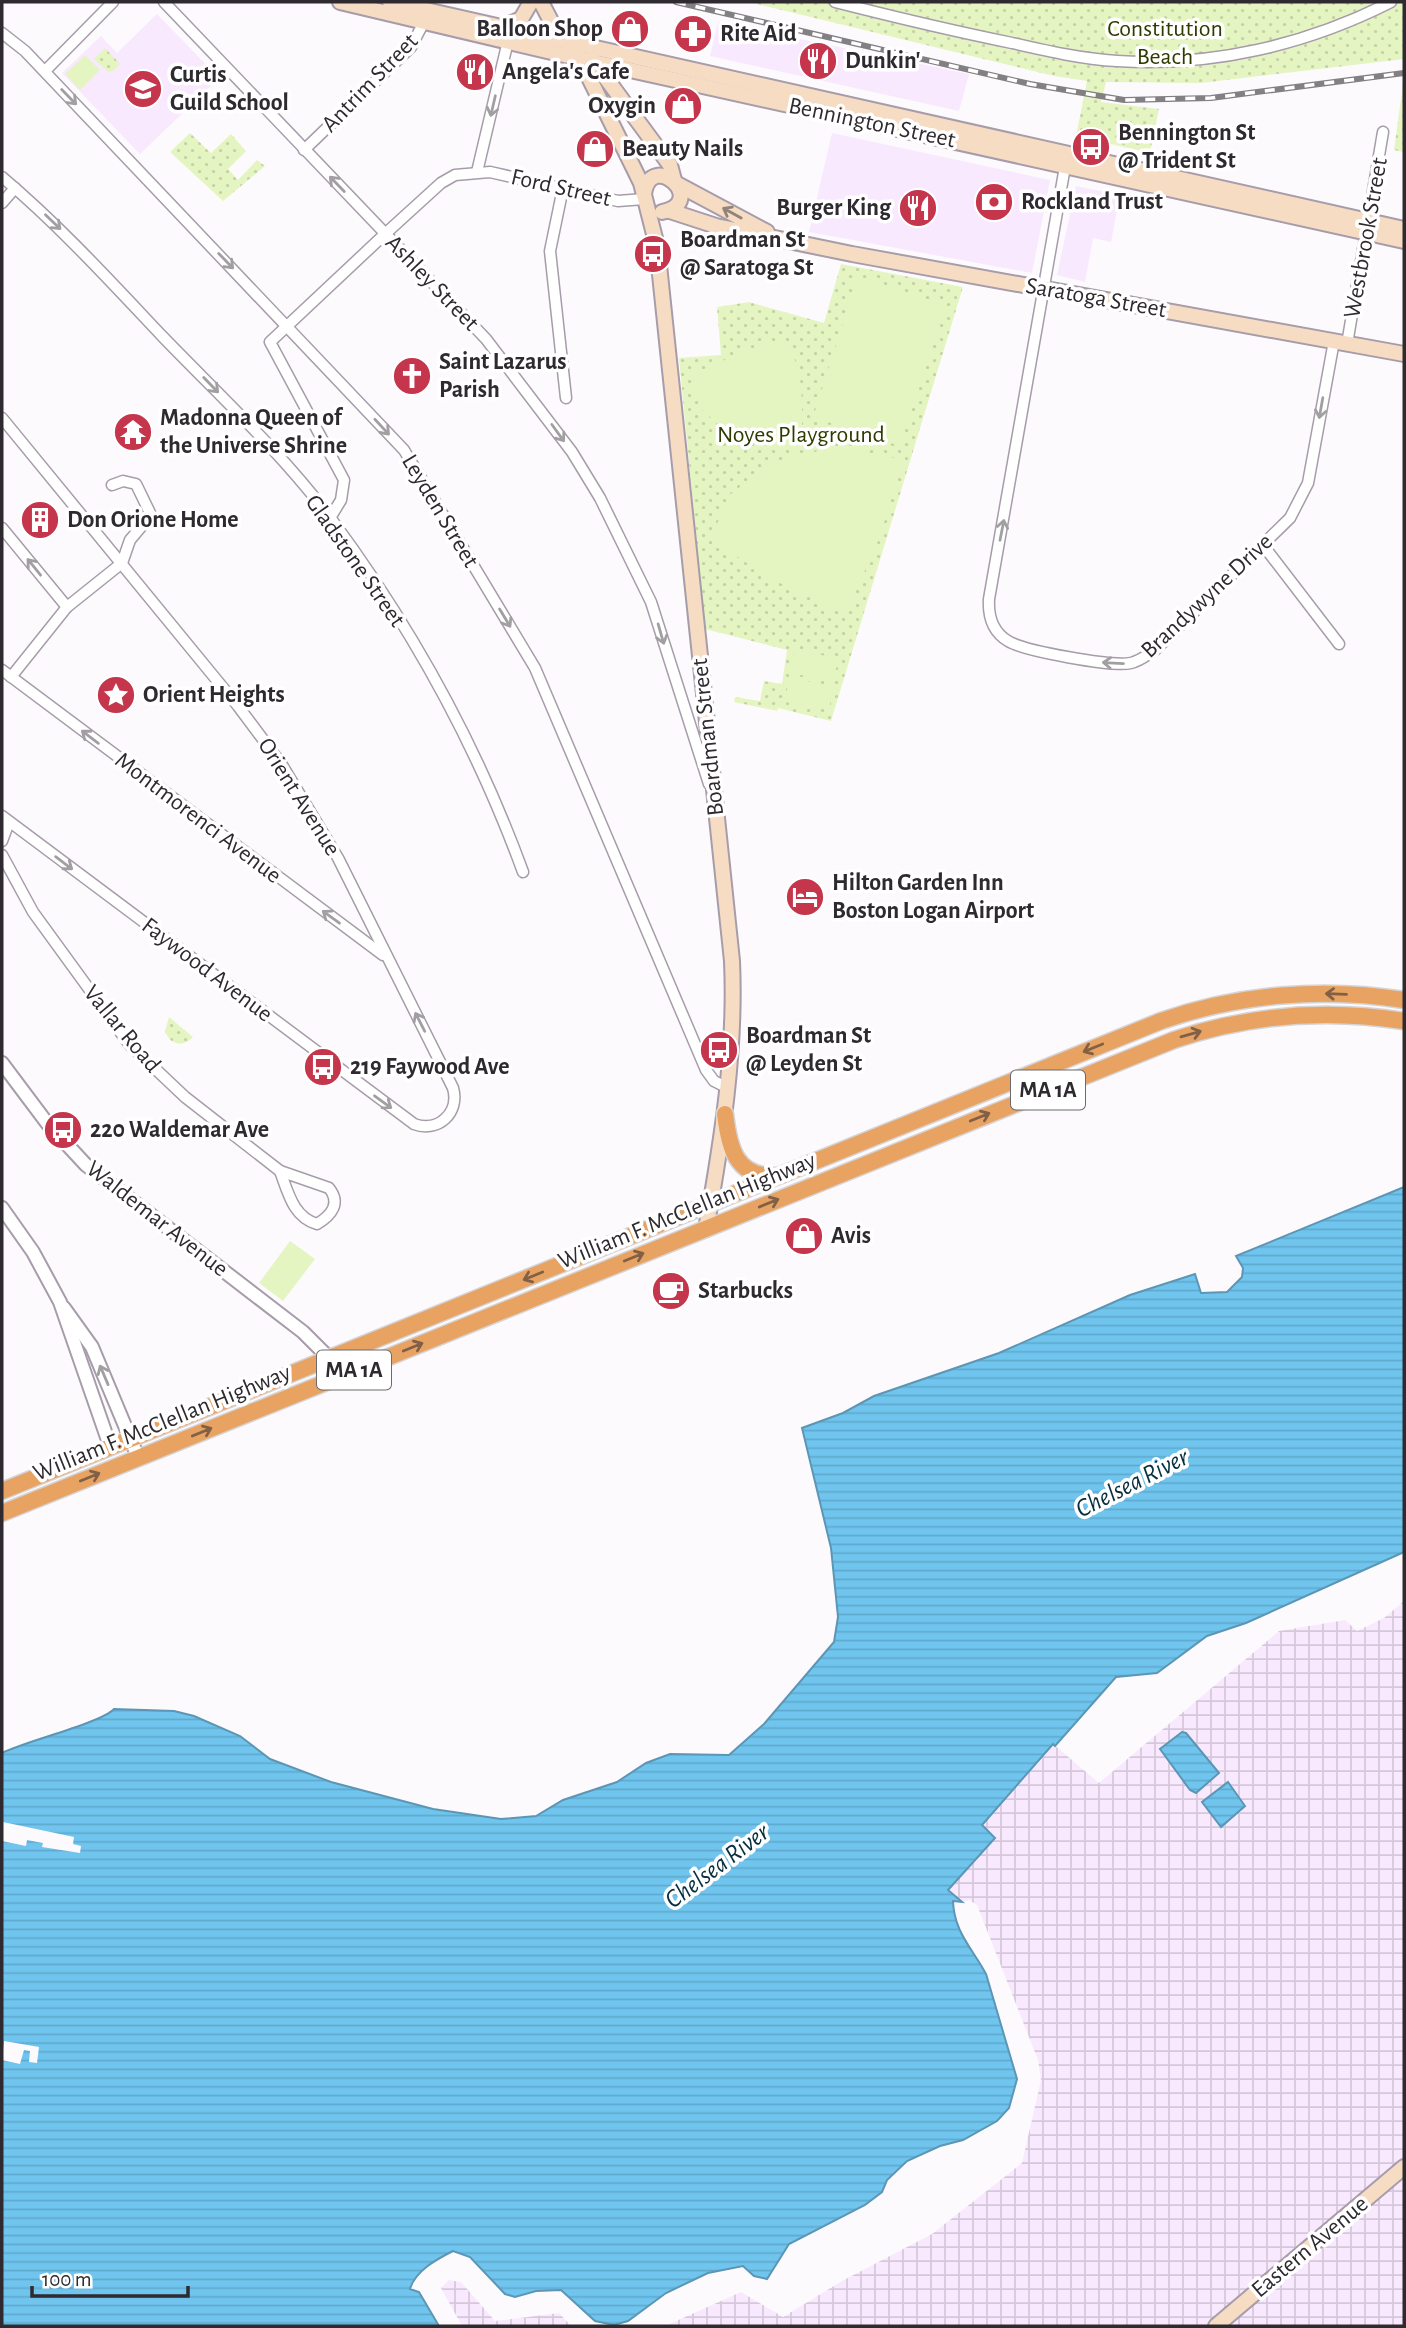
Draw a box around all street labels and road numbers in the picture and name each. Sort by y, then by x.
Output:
street label: Antrim Street [317,29,423,137]
street label: Bennington Street [786,94,958,152]
street label: Westbrook Street [1340,155,1392,320]
street label: Ford Street [509,165,614,211]
street label: Ashley Street [381,230,484,336]
street label: Saratoga Street [1024,274,1168,322]
street label: Leyden Street [397,450,483,572]
street label: Gladstone Street [301,491,410,632]
street label: Brandywyne Drive [1137,529,1277,663]
street label: Boardman Street [688,657,728,817]
street label: Orient Avenue [253,734,345,860]
street label: Montmorenci Avenue [111,748,285,888]
street label: Faywood Avenue [137,913,277,1027]
street label: Vallar Road [79,981,165,1077]
road number: MA 1A [1011,1070,1085,1110]
street label: William F. McClellan Highway [555,1148,819,1274]
street label: Waldemar Avenue [82,1156,232,1282]
road number: MA 1A [317,1350,391,1390]
street label: William F. McClellan Highway [30,1360,294,1486]
street label: Eastern Avenue [1247,2192,1373,2302]

